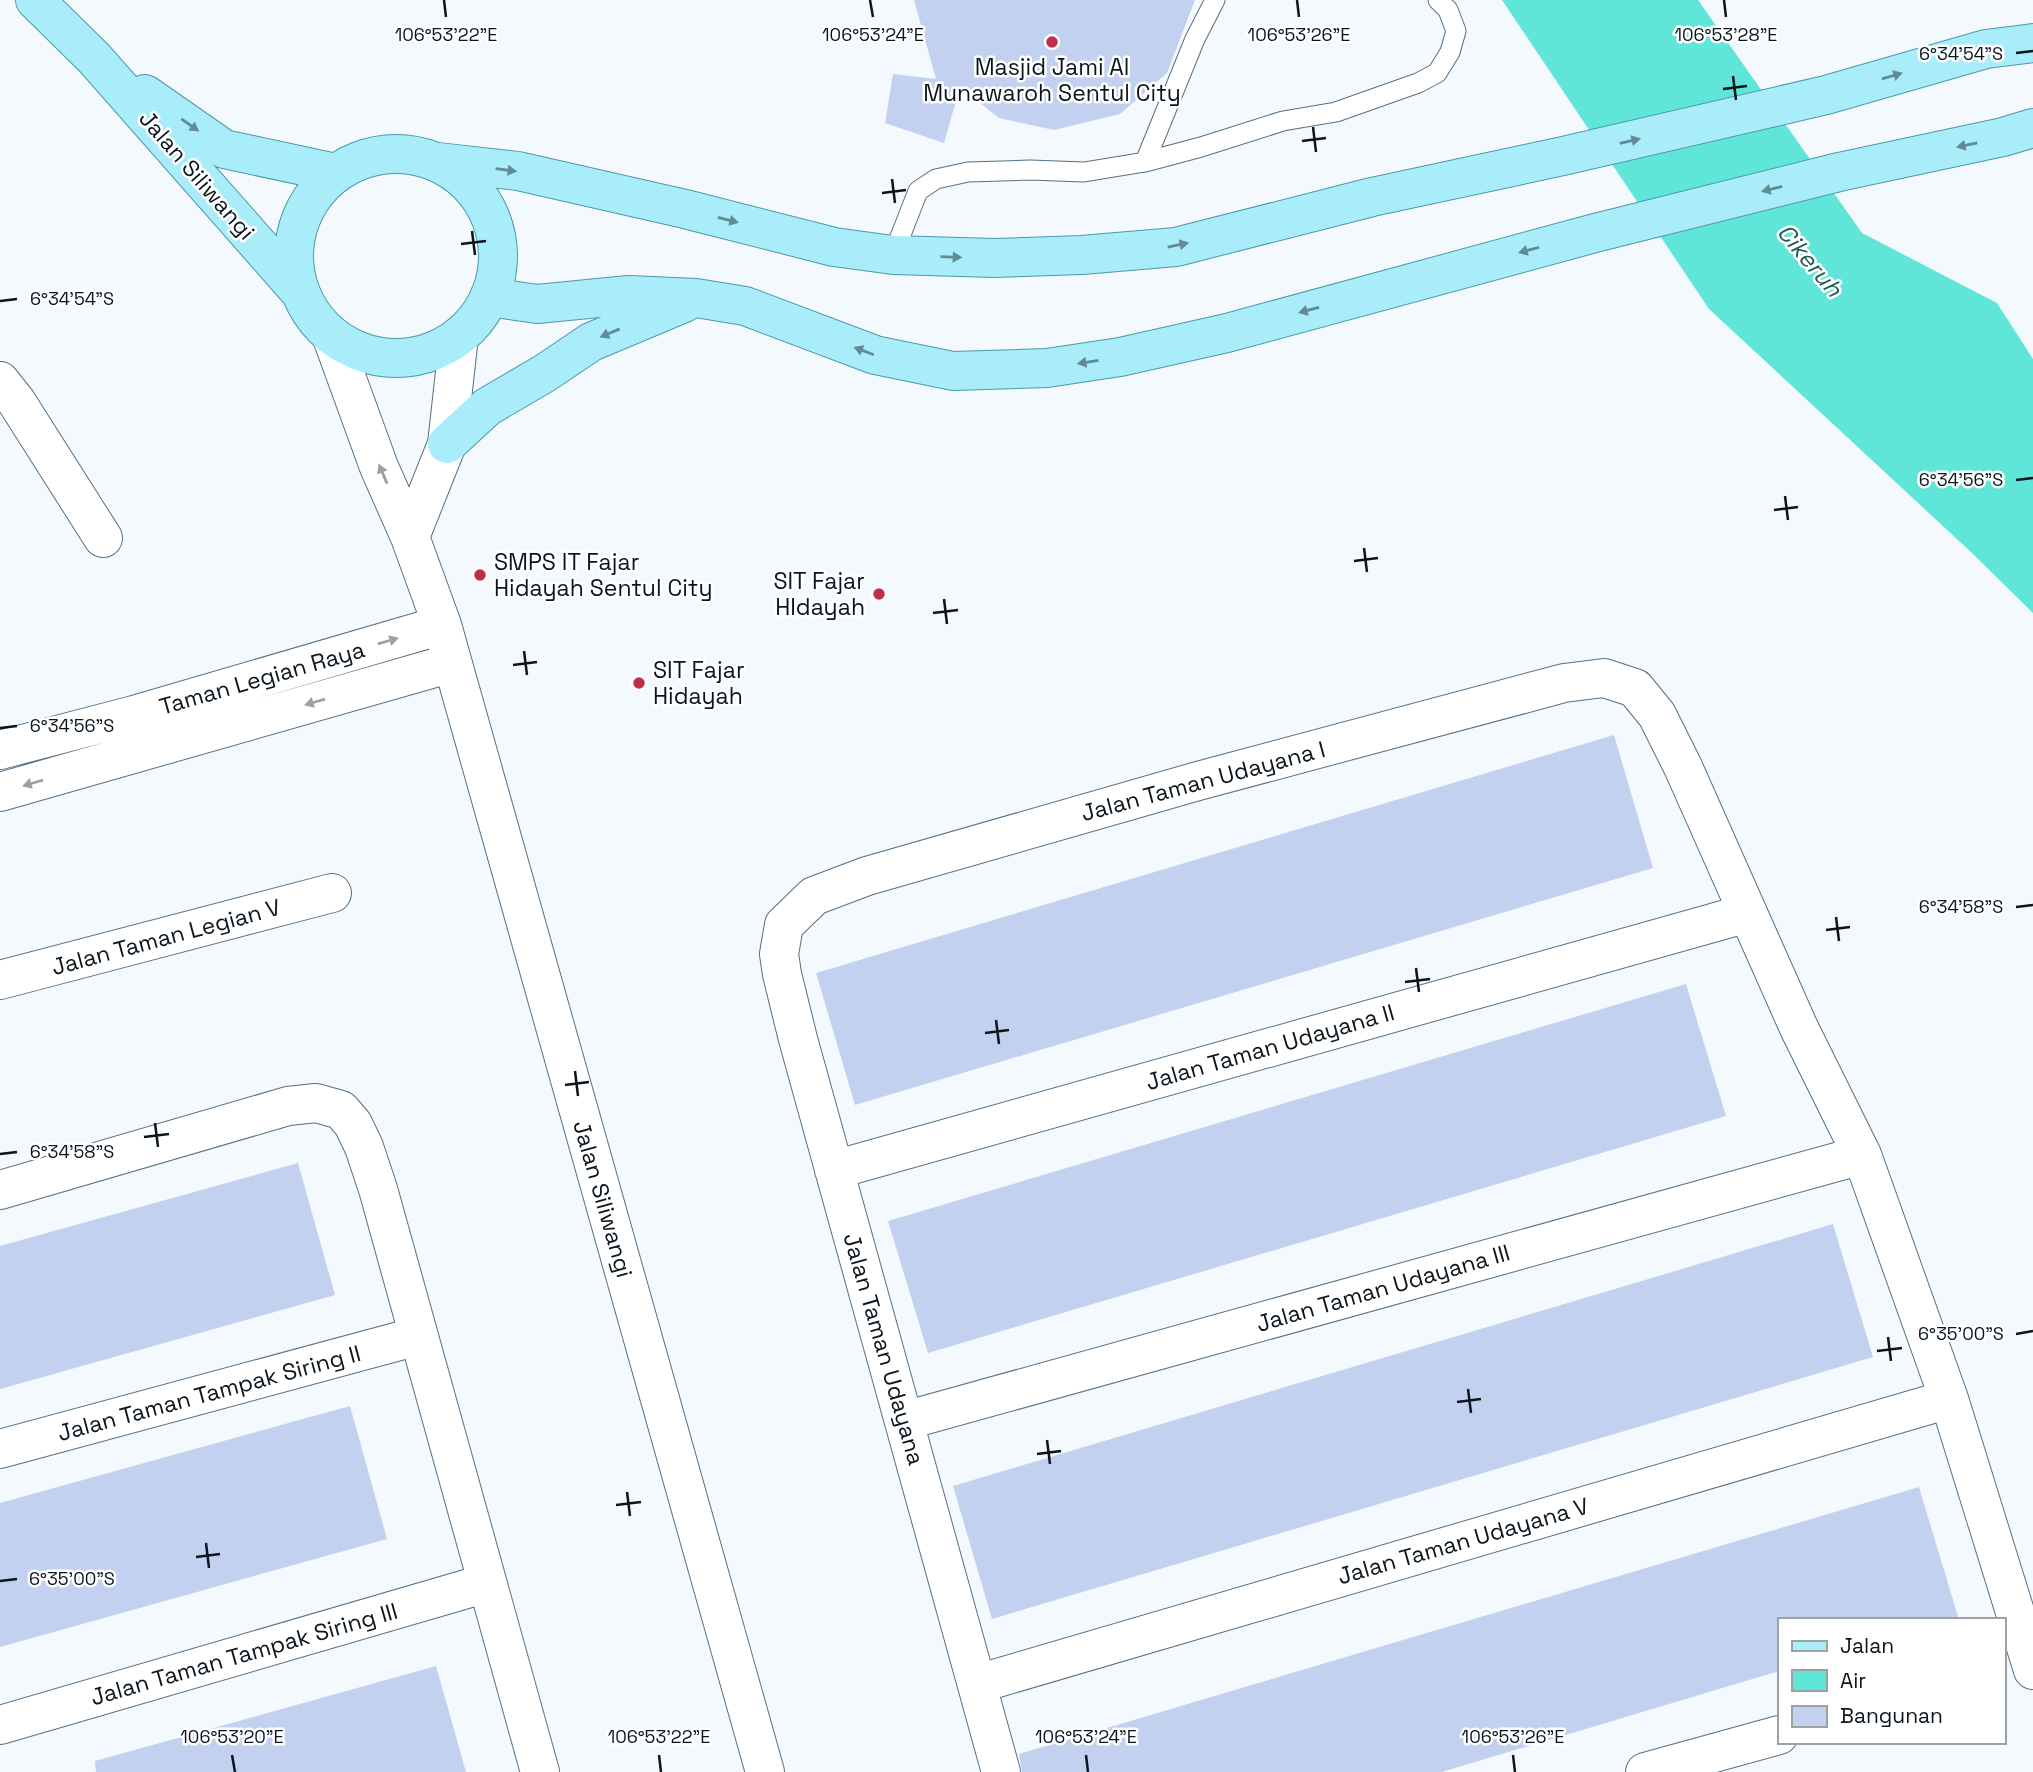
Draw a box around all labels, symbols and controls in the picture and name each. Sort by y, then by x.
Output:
text: 106°53'22"E [395,23,497,46]
text: 106°53'24"E [822,23,924,46]
text: 106°53'26"E [1248,23,1350,46]
text: 106°53'28"E [1675,23,1777,46]
marker: Masjid Jami Al Munawaroh Sentul City [1044,34,1060,50]
text: 6°34'54"S [1919,42,2003,65]
place label: Masjid Jami Al Munawaroh Sentul City [923,52,1181,108]
one-way arrow [1881,70,1902,80]
street label: Jalan Siliwangi [132,104,262,246]
one-way arrow [181,118,199,132]
one-way arrow [1619,135,1641,146]
one-way arrow [1956,140,1978,151]
one-way arrow [495,165,517,176]
one-way arrow [1761,184,1783,195]
one-way arrow [717,215,739,226]
water label: Cikeruh [1770,217,1850,304]
one-way arrow [1167,240,1189,251]
one-way arrow [1518,246,1539,256]
one-way arrow [940,251,962,263]
text: 6°34'54"S [30,287,114,310]
one-way arrow [1298,305,1320,316]
one-way arrow [599,328,620,339]
one-way arrow [853,345,874,356]
one-way arrow [1077,357,1099,368]
one-way arrow [377,463,388,484]
text: 6°34'56"S [1919,468,2003,491]
place label: SMPS IT Fajar Hidayah Sentul City [494,547,713,603]
place label: SIT Fajar HIdayah [773,566,865,622]
marker: SMPS IT Fajar Hidayah Sentul City [472,567,488,583]
marker: SIT Fajar HIdayah [871,586,887,602]
street label: Taman Legian Raya [156,634,368,722]
one-way arrow [377,635,398,645]
place label: SIT Fajar Hidayah [653,655,745,711]
marker: SIT Fajar Hidayah [631,675,647,691]
one-way arrow [305,697,326,707]
text: 6°34'56"S [30,714,114,737]
street label: Jalan Taman Udayana I [1078,734,1328,828]
one-way arrow [22,778,43,788]
street label: Jalan Taman Legian V [48,892,284,982]
text: 6°34'58"S [1919,895,2003,918]
street label: Jalan Taman Udayana II [1142,997,1398,1097]
street label: Jalan Siliwangi [566,1117,640,1281]
text: 6°34'58"S [30,1140,114,1163]
street label: Jalan Taman Udayana [837,1229,931,1469]
street label: Jalan Taman Udayana III [1253,1237,1513,1339]
text: 6°35'00"S [1918,1322,2004,1345]
street label: Jalan Taman Tampak Siring II [54,1338,364,1448]
street label: Jalan Taman Udayana V [1334,1491,1592,1591]
text: 6°35'00"S [29,1567,115,1590]
street label: Jalan Taman Tampak Siring III [87,1596,401,1712]
legend [1778,1618,2005,1744]
text: Jalan [1840,1632,1894,1659]
text: Air [1840,1667,1866,1694]
text: Bangunan [1840,1702,1943,1729]
text: 106°53'20"E [180,1725,284,1748]
text: 106°53'22"E [608,1725,710,1748]
text: 106°53'24"E [1035,1725,1137,1748]
text: 106°53'26"E [1462,1725,1564,1748]

